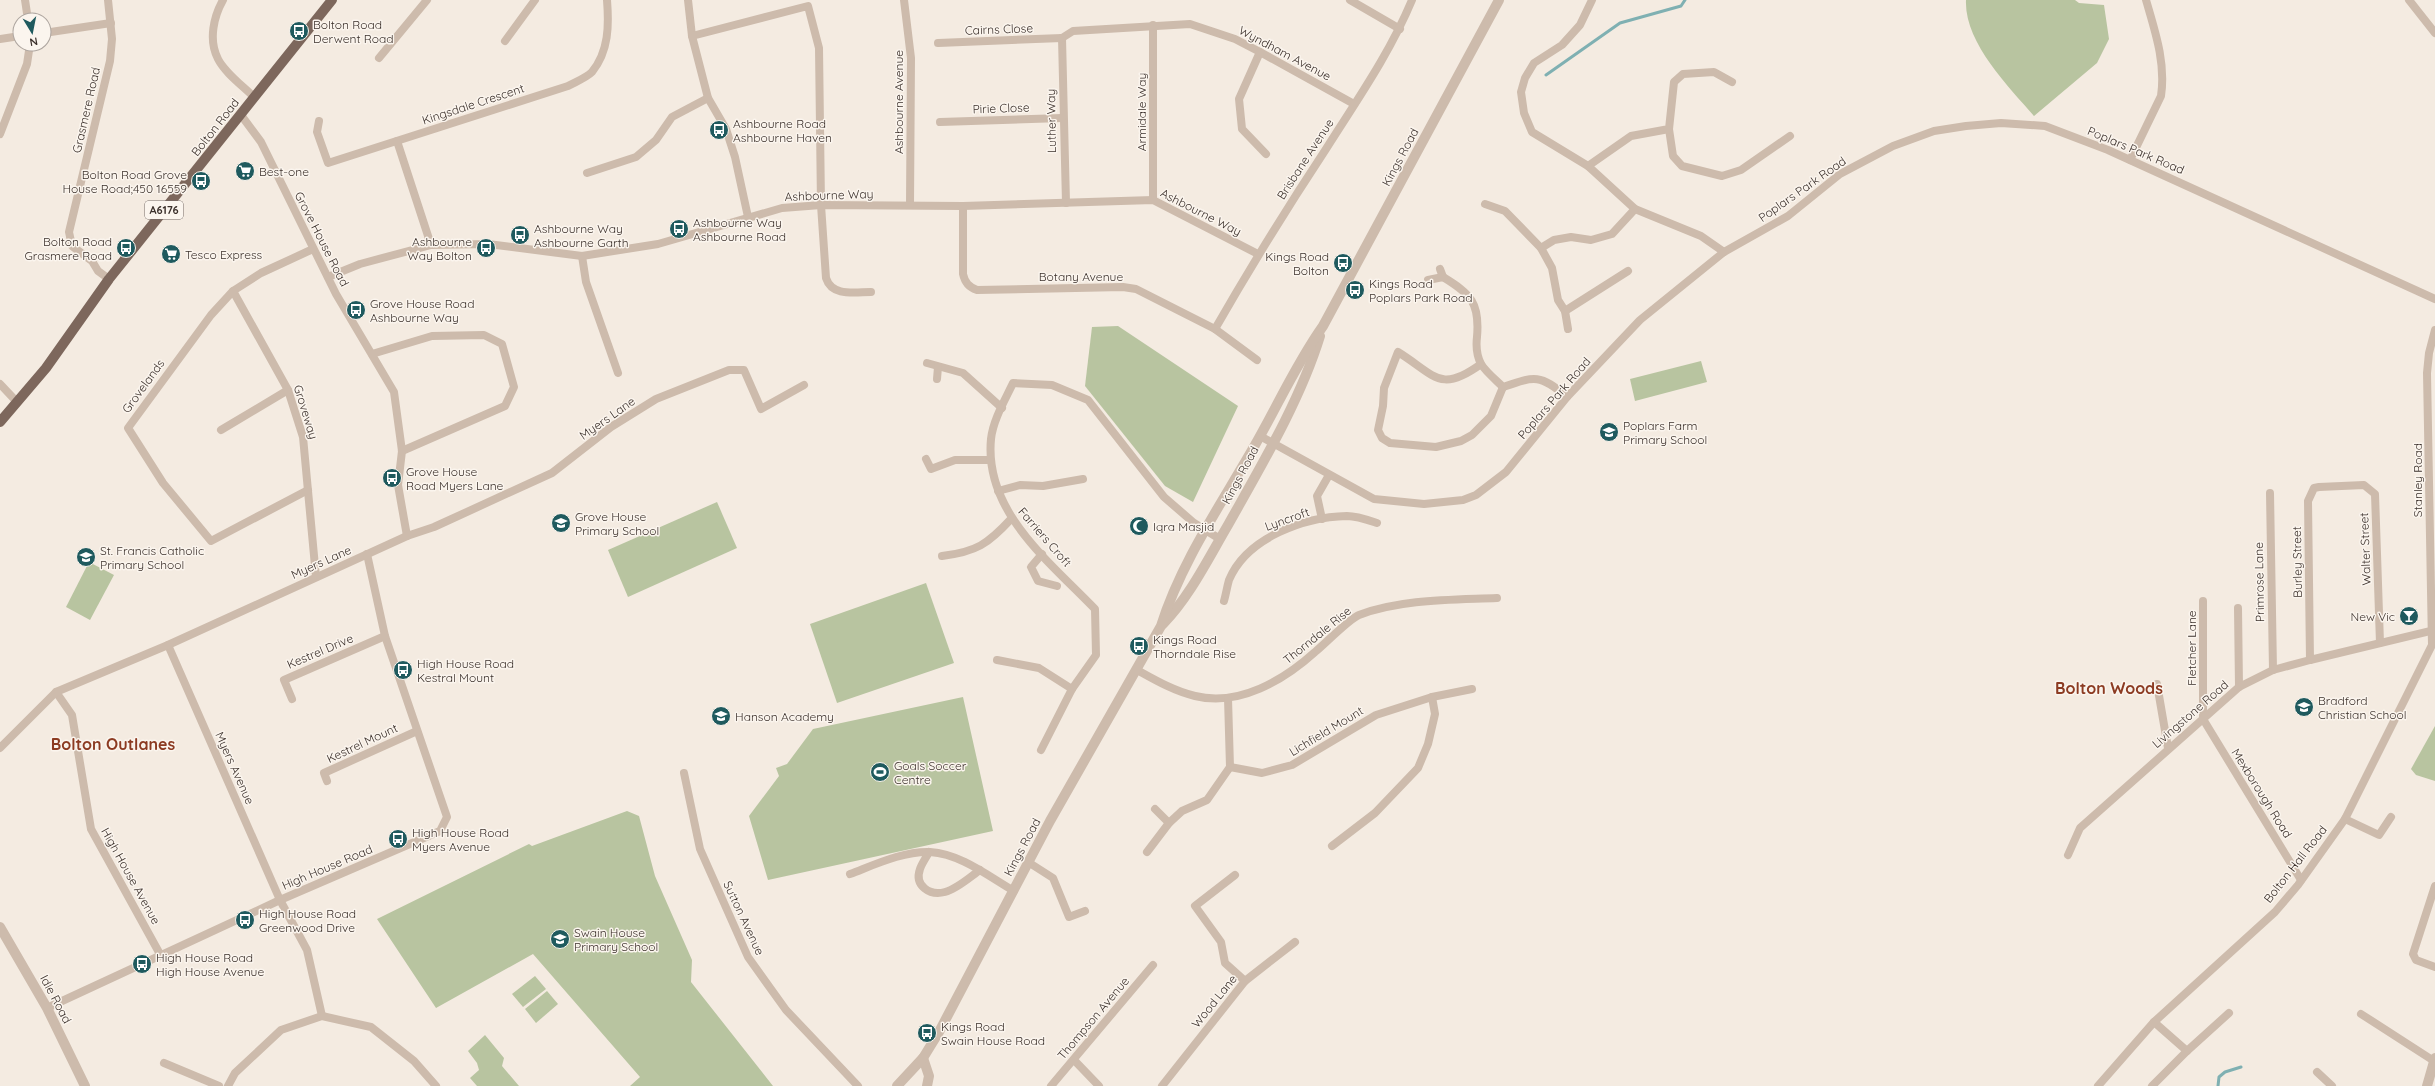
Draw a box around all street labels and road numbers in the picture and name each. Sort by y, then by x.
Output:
street label: Cairns Close [965,20,1034,38]
street label: Wyndham Avenue [1236,22,1334,84]
street label: Ashbourne Avenue [891,50,906,154]
street label: Grasmere Road [69,66,103,154]
street label: Armidale Way [1134,73,1149,151]
street label: Kingsdale Crescent [420,80,526,128]
street label: Luther Way [1043,89,1059,153]
street label: Bolton Road [188,95,242,159]
street label: Pirie Close [972,100,1030,116]
street label: Brisbane Avenue [1273,116,1337,202]
street label: Poplars Park Road [2085,123,2187,177]
street label: Kings Road [1378,125,1422,189]
street label: Poplars Park Road [1755,153,1849,225]
street label: Ashbourne Way [1158,185,1244,239]
street label: Ashbourne Way [784,186,874,204]
street label: Grove House Road [292,189,352,289]
road number: A6176 [145,201,183,219]
street label: Botany Avenue [1039,269,1123,284]
street label: Poplars Park Road [1514,354,1594,442]
street label: Grovelands [118,356,168,416]
street label: Groveway [291,383,321,441]
street label: Myers Lane [576,393,638,443]
street label: Kings Road [1218,443,1262,507]
street label: Stanley Road [2410,443,2425,517]
street label: Farriers Croft [1015,504,1075,570]
street label: Lyncroft [1263,504,1311,534]
street label: Walter Street [2356,512,2374,586]
street label: Burley Street [2289,526,2305,598]
street label: Myers Lane [289,542,354,582]
street label: Primrose Lane [2251,542,2267,622]
street label: Thorndale Rise [1280,603,1354,667]
street label: Fletcher Lane [2184,610,2199,686]
street label: Kestrel Drive [285,630,356,672]
street label: Livingstone Road [2149,677,2231,751]
street label: Lichfield Mount [1286,703,1366,759]
street label: Kestrel Mount [324,720,400,766]
street label: Myers Avenue [212,729,258,807]
street label: Mexborough Road [2228,746,2296,840]
street label: Kings Road [1000,815,1044,879]
street label: Bolton Hall Road [2260,822,2330,906]
street label: High House Avenue [98,825,164,927]
street label: High House Road [279,841,375,893]
street label: Sutton Avenue [720,879,768,958]
street label: Wood Lane [1188,971,1240,1031]
street label: Idle Road [37,972,75,1026]
street label: Thompson Avenue [1054,973,1132,1063]

